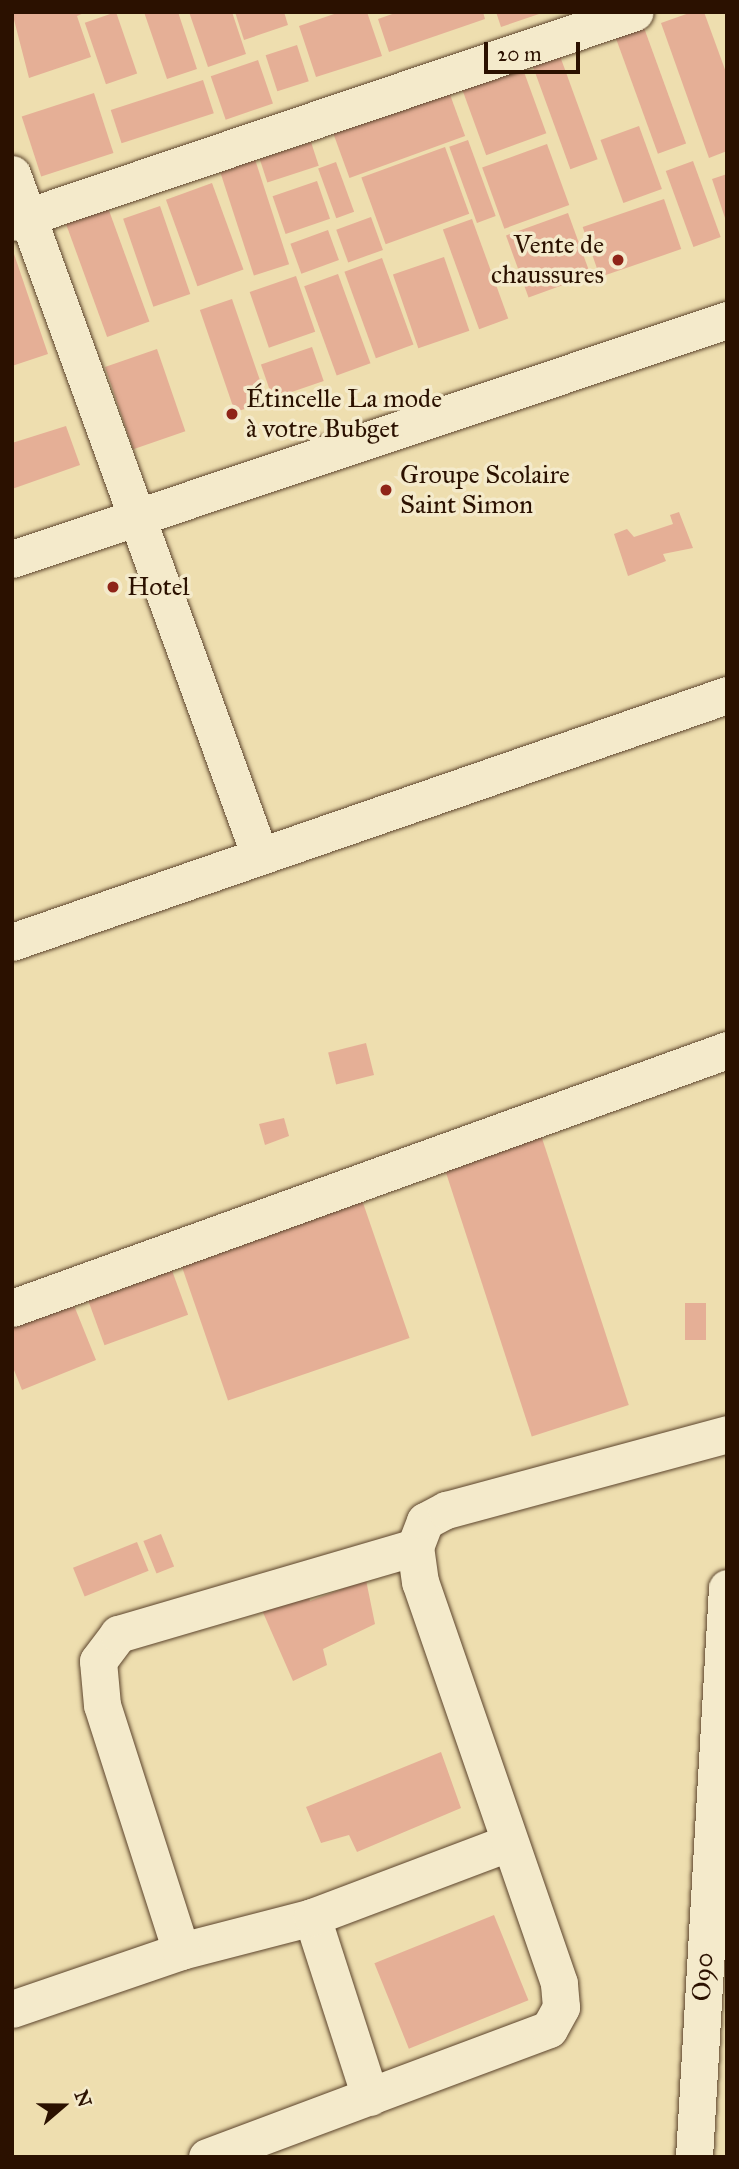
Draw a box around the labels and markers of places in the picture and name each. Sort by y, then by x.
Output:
place label: Vente de chaussures [491,229,604,290]
marker: Vente de chaussures [610,252,626,268]
place label: Étincelle La mode à votre Bubget [246,383,442,444]
marker: Étincelle La mode à votre Bubget [224,406,240,422]
place label: Groupe Scolaire Saint Simon [400,459,570,520]
marker: Groupe Scolaire Saint Simon [378,482,394,498]
place label: Hotel [127,571,190,603]
marker: Hotel [105,579,121,595]

